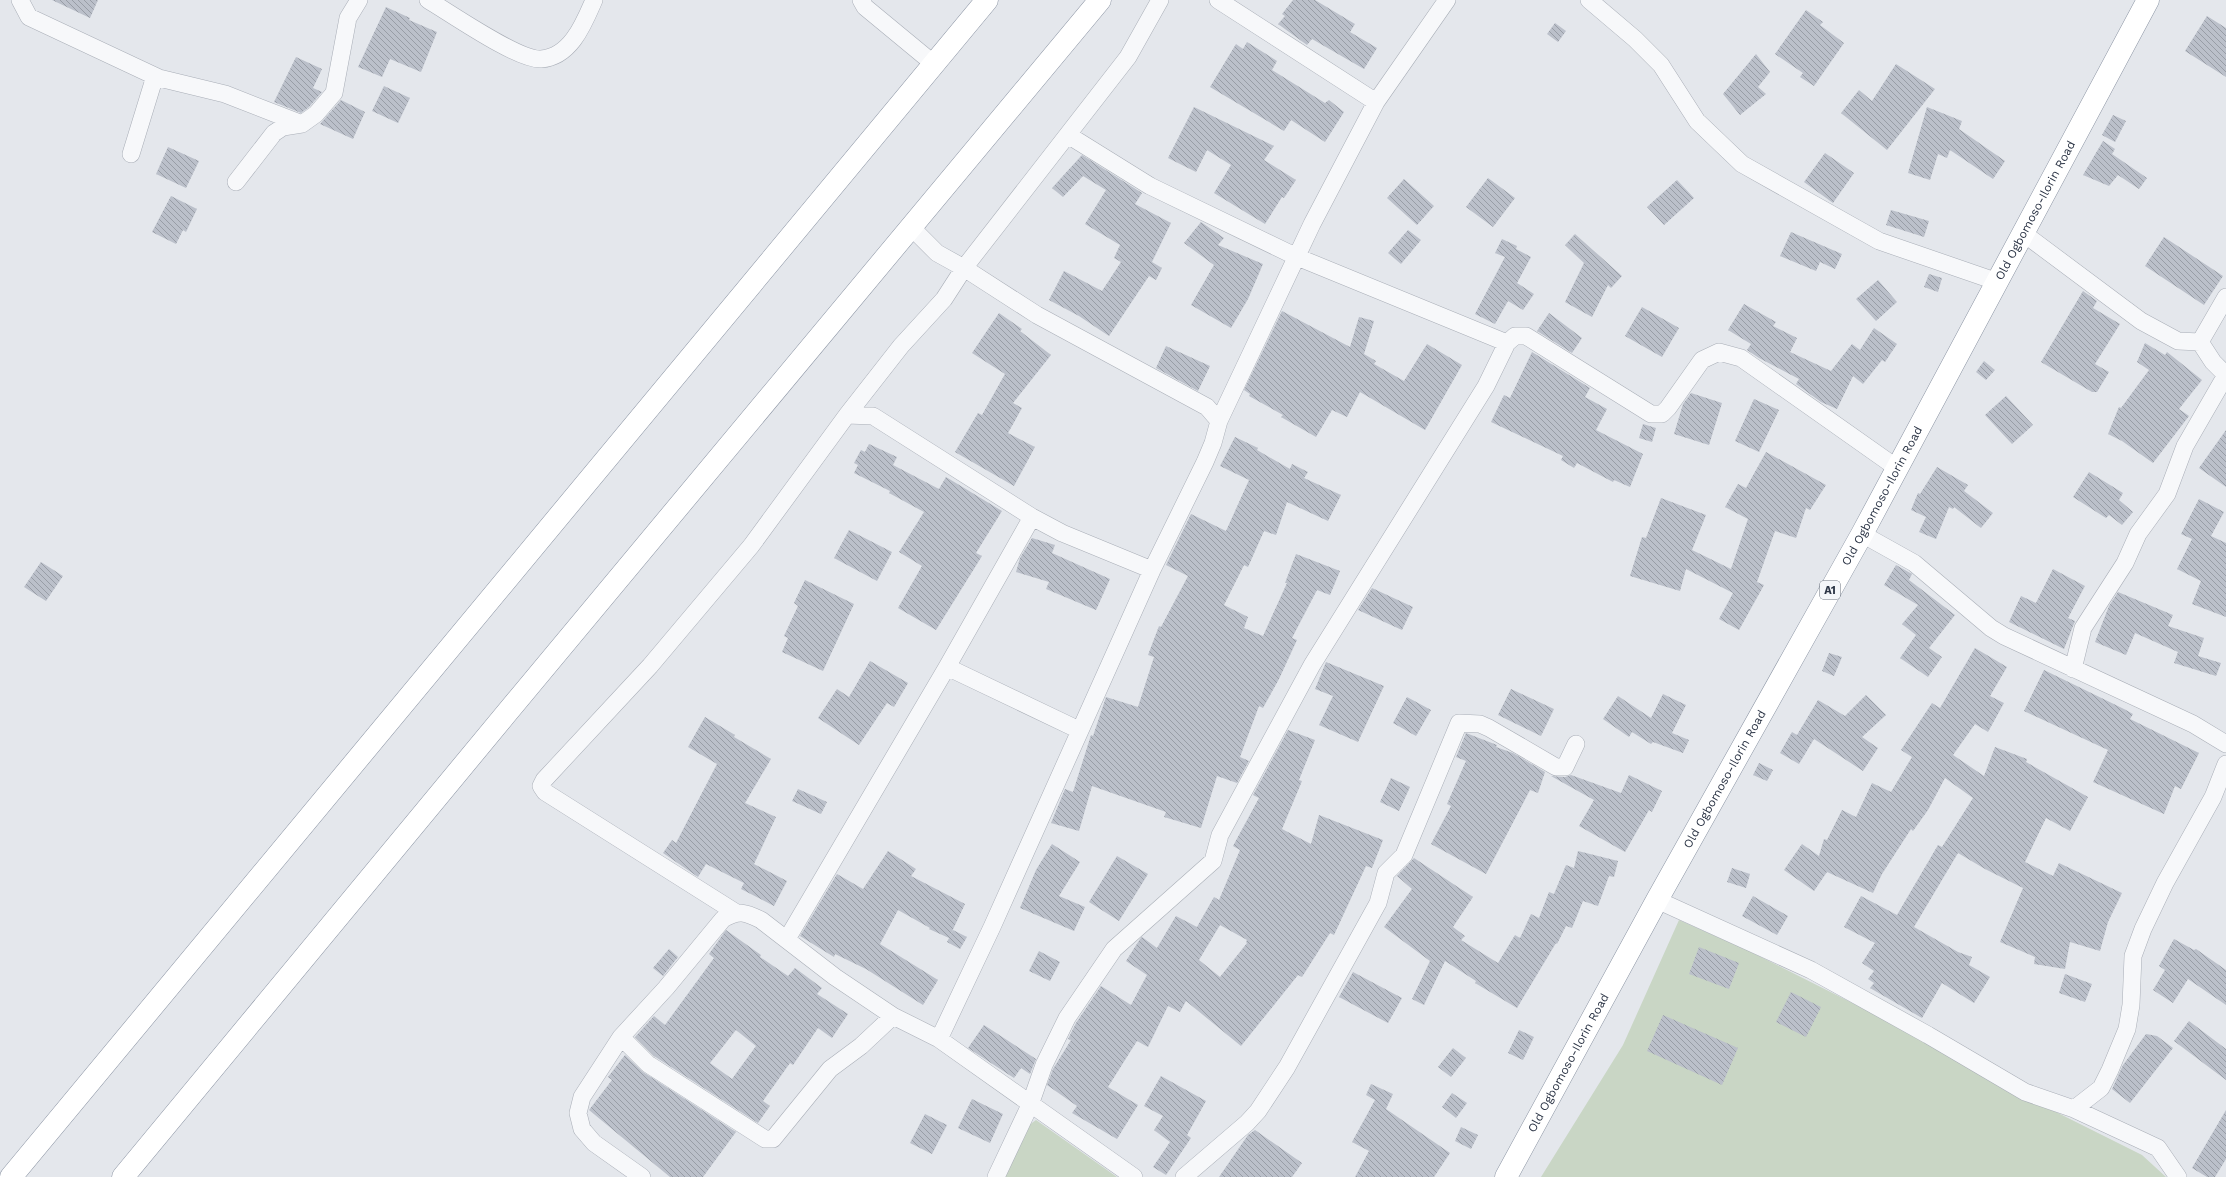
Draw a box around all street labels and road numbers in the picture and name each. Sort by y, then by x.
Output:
street label: Old Ogbomoso-Ilorin Road [1992,138,2078,283]
street label: Old Ogbomoso-Ilorin Road [1839,424,1925,568]
road number: A1 [1820,581,1840,599]
street label: Old Ogbomoso-Ilorin Road [1680,708,1769,851]
street label: Old Ogbomoso-Ilorin Road [1525,991,1612,1135]

